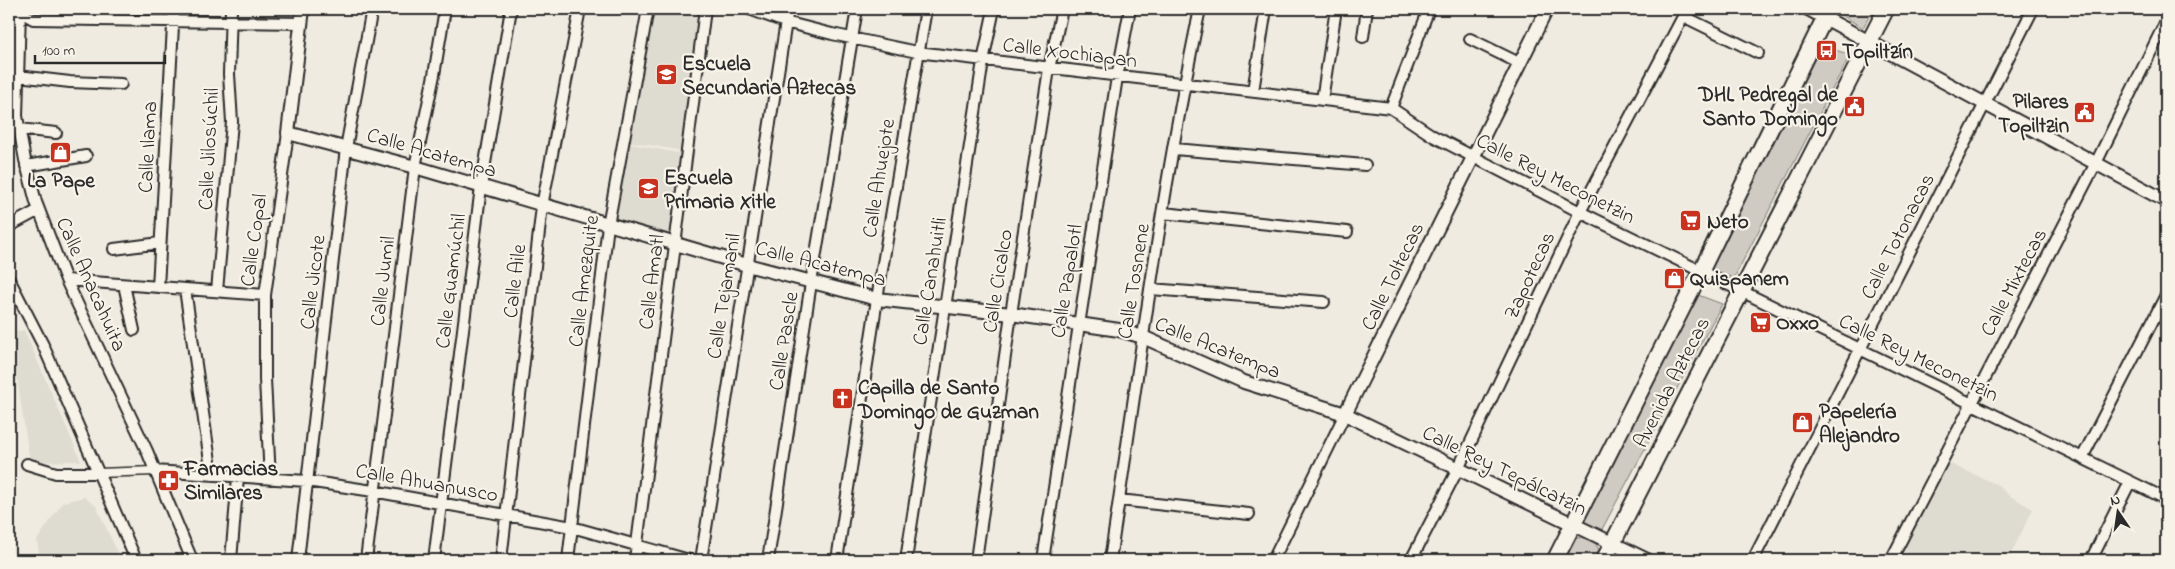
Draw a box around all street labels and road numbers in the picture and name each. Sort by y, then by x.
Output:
street label: Calle Xochiapan [1001,31,1139,77]
street label: Calle Jilosúchil [192,87,228,211]
street label: Calle Ilama [132,100,166,194]
street label: Calle Ahuejote [856,116,904,240]
street label: Calle Acatempa [363,121,500,187]
street label: Calle Rey Meconetzin [1470,127,1640,235]
street label: Calle Totonacas [1854,169,1943,305]
street label: Calle Copal [234,192,276,289]
street label: Calle Guamúchil [429,212,475,351]
street label: Calle Anacahuita [47,213,133,357]
street label: Calle Amezquite [562,213,608,349]
street label: Calle Canahuitli [906,215,956,347]
street label: Calle Toltecas [1355,218,1433,336]
street label: Calle Tosnene [1111,221,1159,341]
street label: Calle Papalotl [1044,222,1092,340]
street label: Calle Mixtecas [1974,224,2056,342]
street label: Calle Cicalco [976,227,1022,335]
street label: Zapotecas [1497,227,1564,325]
street label: Calle Tejamanil [700,231,750,361]
street label: Calle Jicote [293,233,335,331]
street label: Calle Amatl [632,233,674,332]
street label: Calle Acatempa [752,234,889,296]
street label: Calle Jumil [364,235,404,328]
street label: Calle Aile [497,242,535,320]
street label: Calle Pascle [762,289,808,393]
street label: Calle Rey Meconetzin [1832,307,2003,412]
street label: Calle Acatempa [1150,310,1285,388]
street label: Avenida Aztecas [1627,312,1719,454]
street label: Calle Rey Tepálcatzin [1416,419,1592,527]
street label: Calle Ahuanusco [353,457,500,511]

